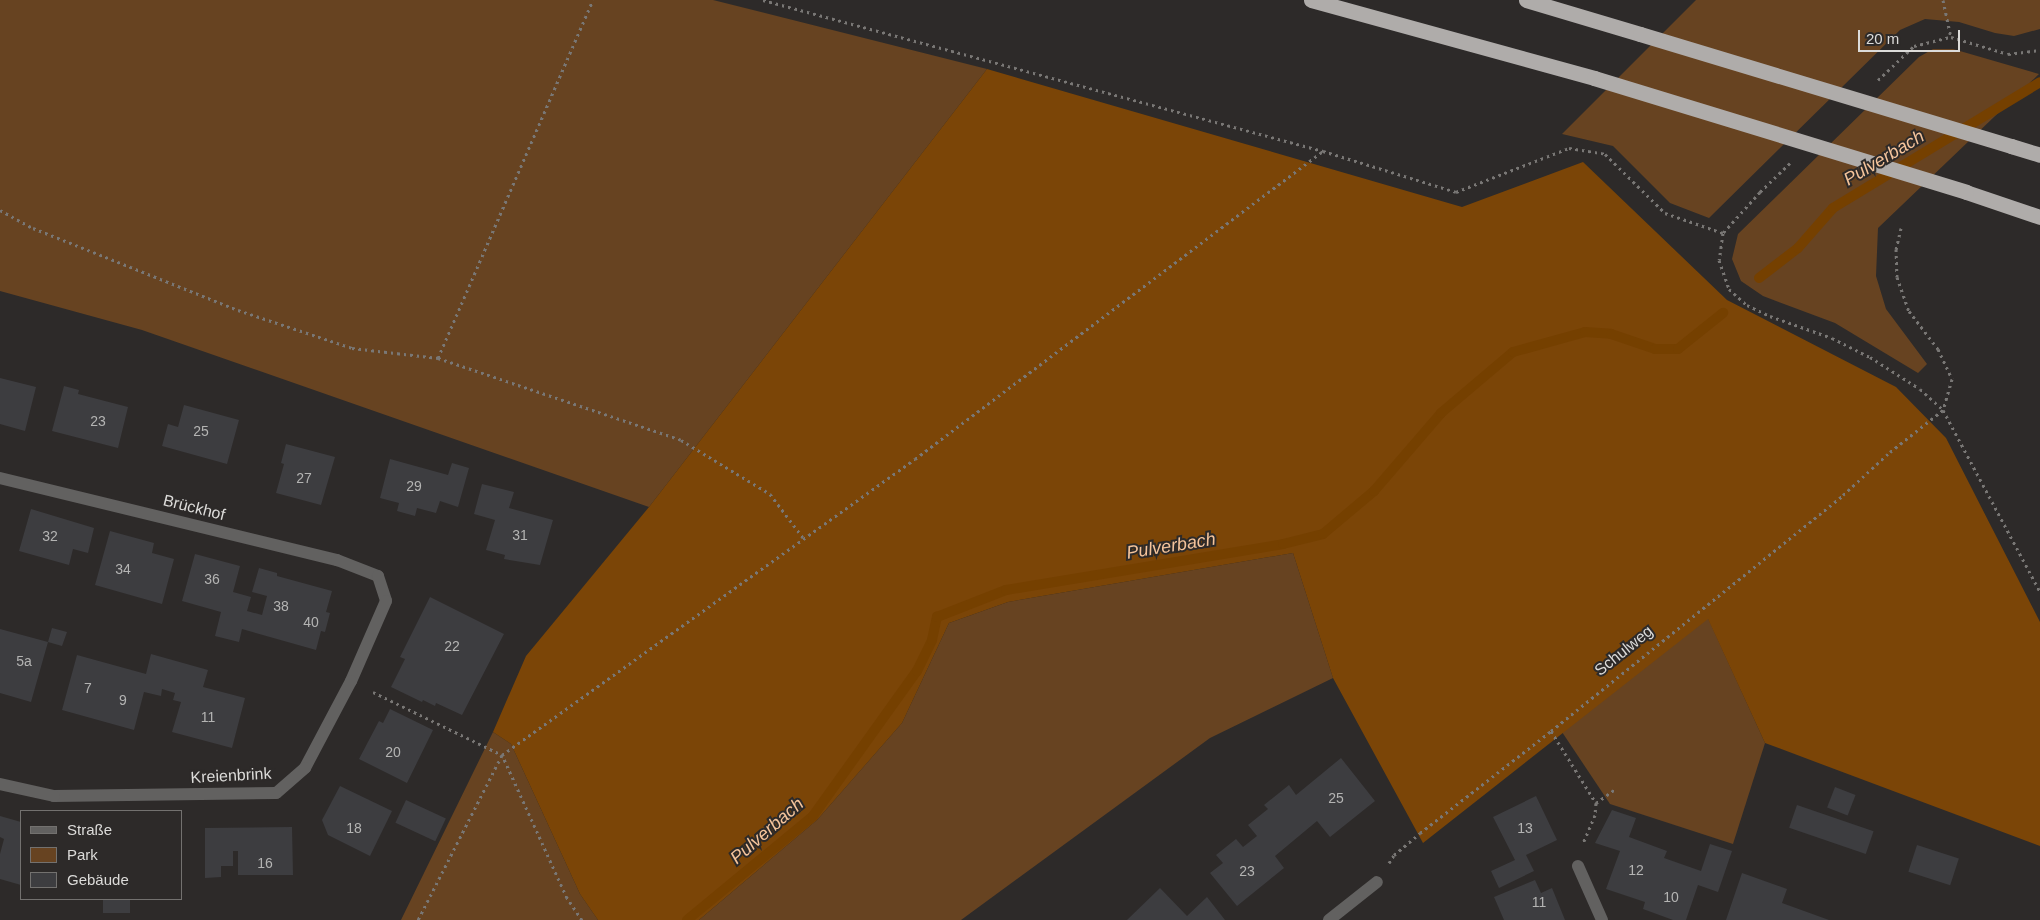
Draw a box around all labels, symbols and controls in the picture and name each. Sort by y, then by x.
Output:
scale bar [1860,20,1962,52]
text: 20 m [1866,30,1899,47]
water label: Pulverbach [1840,126,1928,190]
house number: 23 [90,413,106,429]
house number: 25 [193,423,209,439]
house number: 27 [296,470,312,486]
house number: 29 [406,478,422,494]
street label: Brückhof [161,491,227,525]
house number: 31 [512,527,528,543]
house number: 32 [42,528,58,544]
water label: Pulverbach [1125,528,1217,564]
house number: 34 [115,561,131,577]
house number: 36 [204,571,220,587]
house number: 38 [273,598,289,614]
house number: 40 [303,614,319,630]
street label: Schulweg [1591,622,1657,680]
house number: 22 [444,638,460,654]
house number: 5a [16,653,32,669]
house number: 7 [84,680,92,696]
house number: 9 [119,692,127,708]
house number: 11 [201,709,215,725]
house number: 20 [385,744,401,760]
street label: Kreienbrink [190,764,272,788]
house number: 25 [1328,790,1344,806]
water label: Pulverbach [726,793,808,869]
legend [20,810,182,900]
house number: 18 [346,820,362,836]
house number: 13 [1517,820,1533,836]
text: Straße [67,821,112,838]
text: Park [67,846,98,863]
house number: 16 [257,855,273,871]
house number: 12 [1628,862,1644,878]
house number: 23 [1239,863,1255,879]
text: Gebäude [67,871,129,888]
house number: 10 [1663,889,1679,905]
house number: 11 [1532,894,1546,910]

